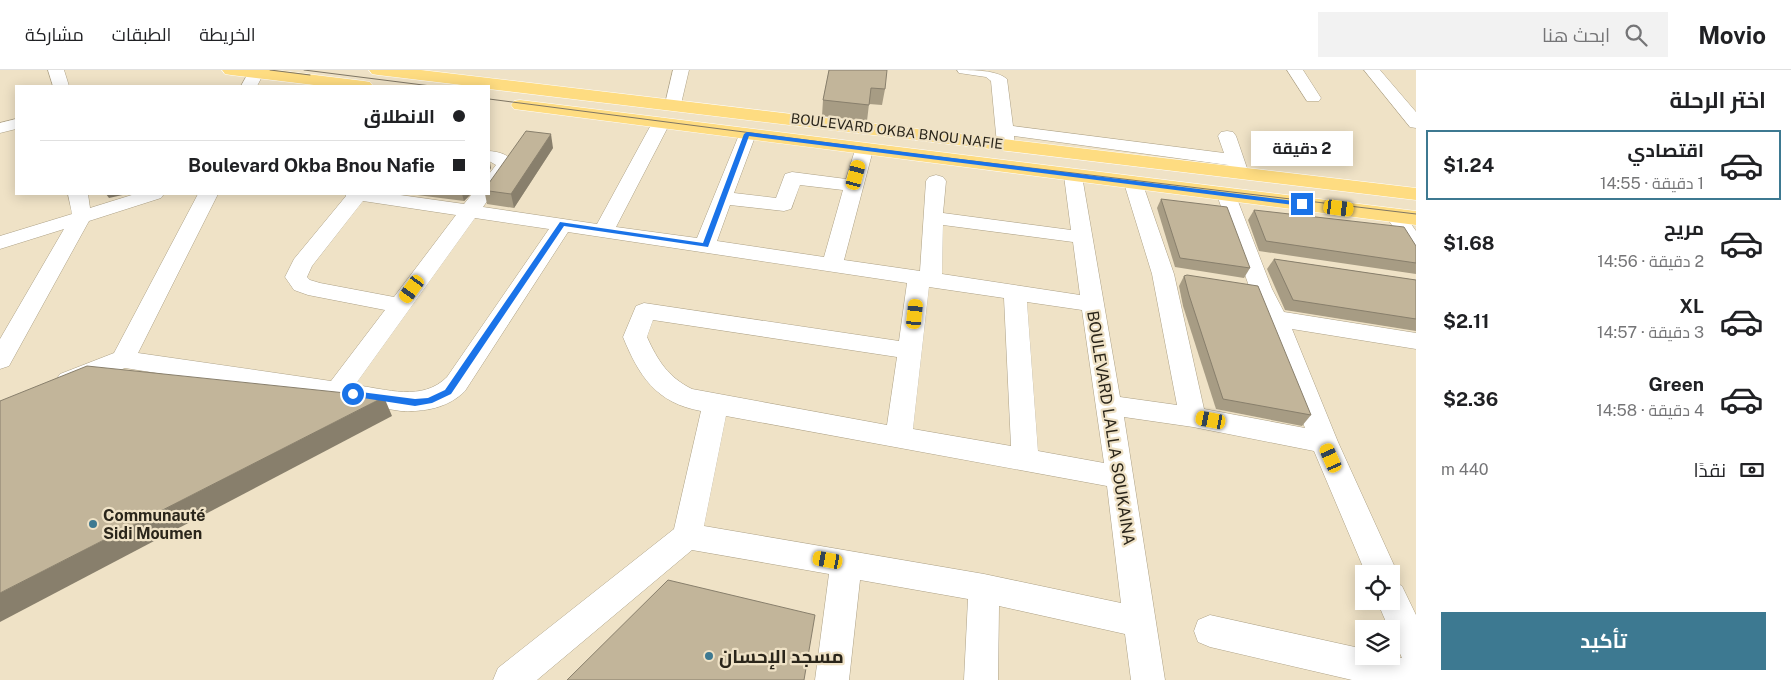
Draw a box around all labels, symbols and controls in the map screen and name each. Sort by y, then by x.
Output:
search box [1318,12,1668,57]
icon: search [1622,21,1650,49]
text: Movio [1698,21,1766,49]
text: مشاركة [25,24,84,45]
text: الطبقات [112,24,171,45]
text: الخريطة [199,24,256,45]
text: ابحث هنا [1542,24,1610,46]
text: اختر الرحلة [1670,87,1766,113]
text: الانطلاق [364,105,435,127]
street label: BOULEVARD OKBA BNOU NAFIE [790,110,1004,152]
callout: 2 دقيقة [1251,132,1353,166]
text: 2 دقيقة [1272,139,1332,158]
text: اقتصادي [1628,139,1704,161]
icon: car [1719,143,1764,188]
text: Boulevard Okba Bnou Nafie [188,154,435,176]
text: $1.24 [1443,154,1494,176]
car [844,159,867,191]
text: 1 دقيقة · 14:55 [1600,174,1704,193]
route end [1291,193,1313,215]
car [1323,199,1354,217]
text: مريح [1664,217,1704,239]
icon: car [1719,221,1764,266]
text: $1.68 [1443,232,1494,254]
text: 2 دقيقة · 14:56 [1597,252,1704,271]
car [397,272,426,306]
text: XL [1679,295,1704,317]
car [905,298,924,330]
icon: car [1719,299,1764,344]
street label: BOULEVARD LALLA SOUKAINA [1083,309,1139,547]
text: $2.11 [1443,310,1489,332]
text: 3 دقيقة · 14:57 [1597,323,1704,342]
text: Green [1649,373,1704,395]
icon: car [1719,377,1764,422]
route start [342,383,364,405]
text: $2.36 [1443,388,1498,410]
text: 4 دقيقة · 14:58 [1596,401,1704,420]
car [1194,410,1227,430]
car [1318,441,1343,475]
icon: cash [1738,456,1766,484]
text: نقدًا [1694,459,1726,481]
text: 440 m [1441,460,1489,479]
place label: Communauté Sidi Moumen [103,506,206,543]
marker: Communauté Sidi Moumen [87,518,99,530]
car [811,550,844,570]
map controls [1355,565,1400,665]
button: locate [1355,565,1400,610]
button: تأكيد [1441,612,1766,670]
button: layers [1355,620,1400,665]
place label: مسجد الإحسان [719,645,844,670]
marker: مسجد الإحسان [703,650,715,662]

